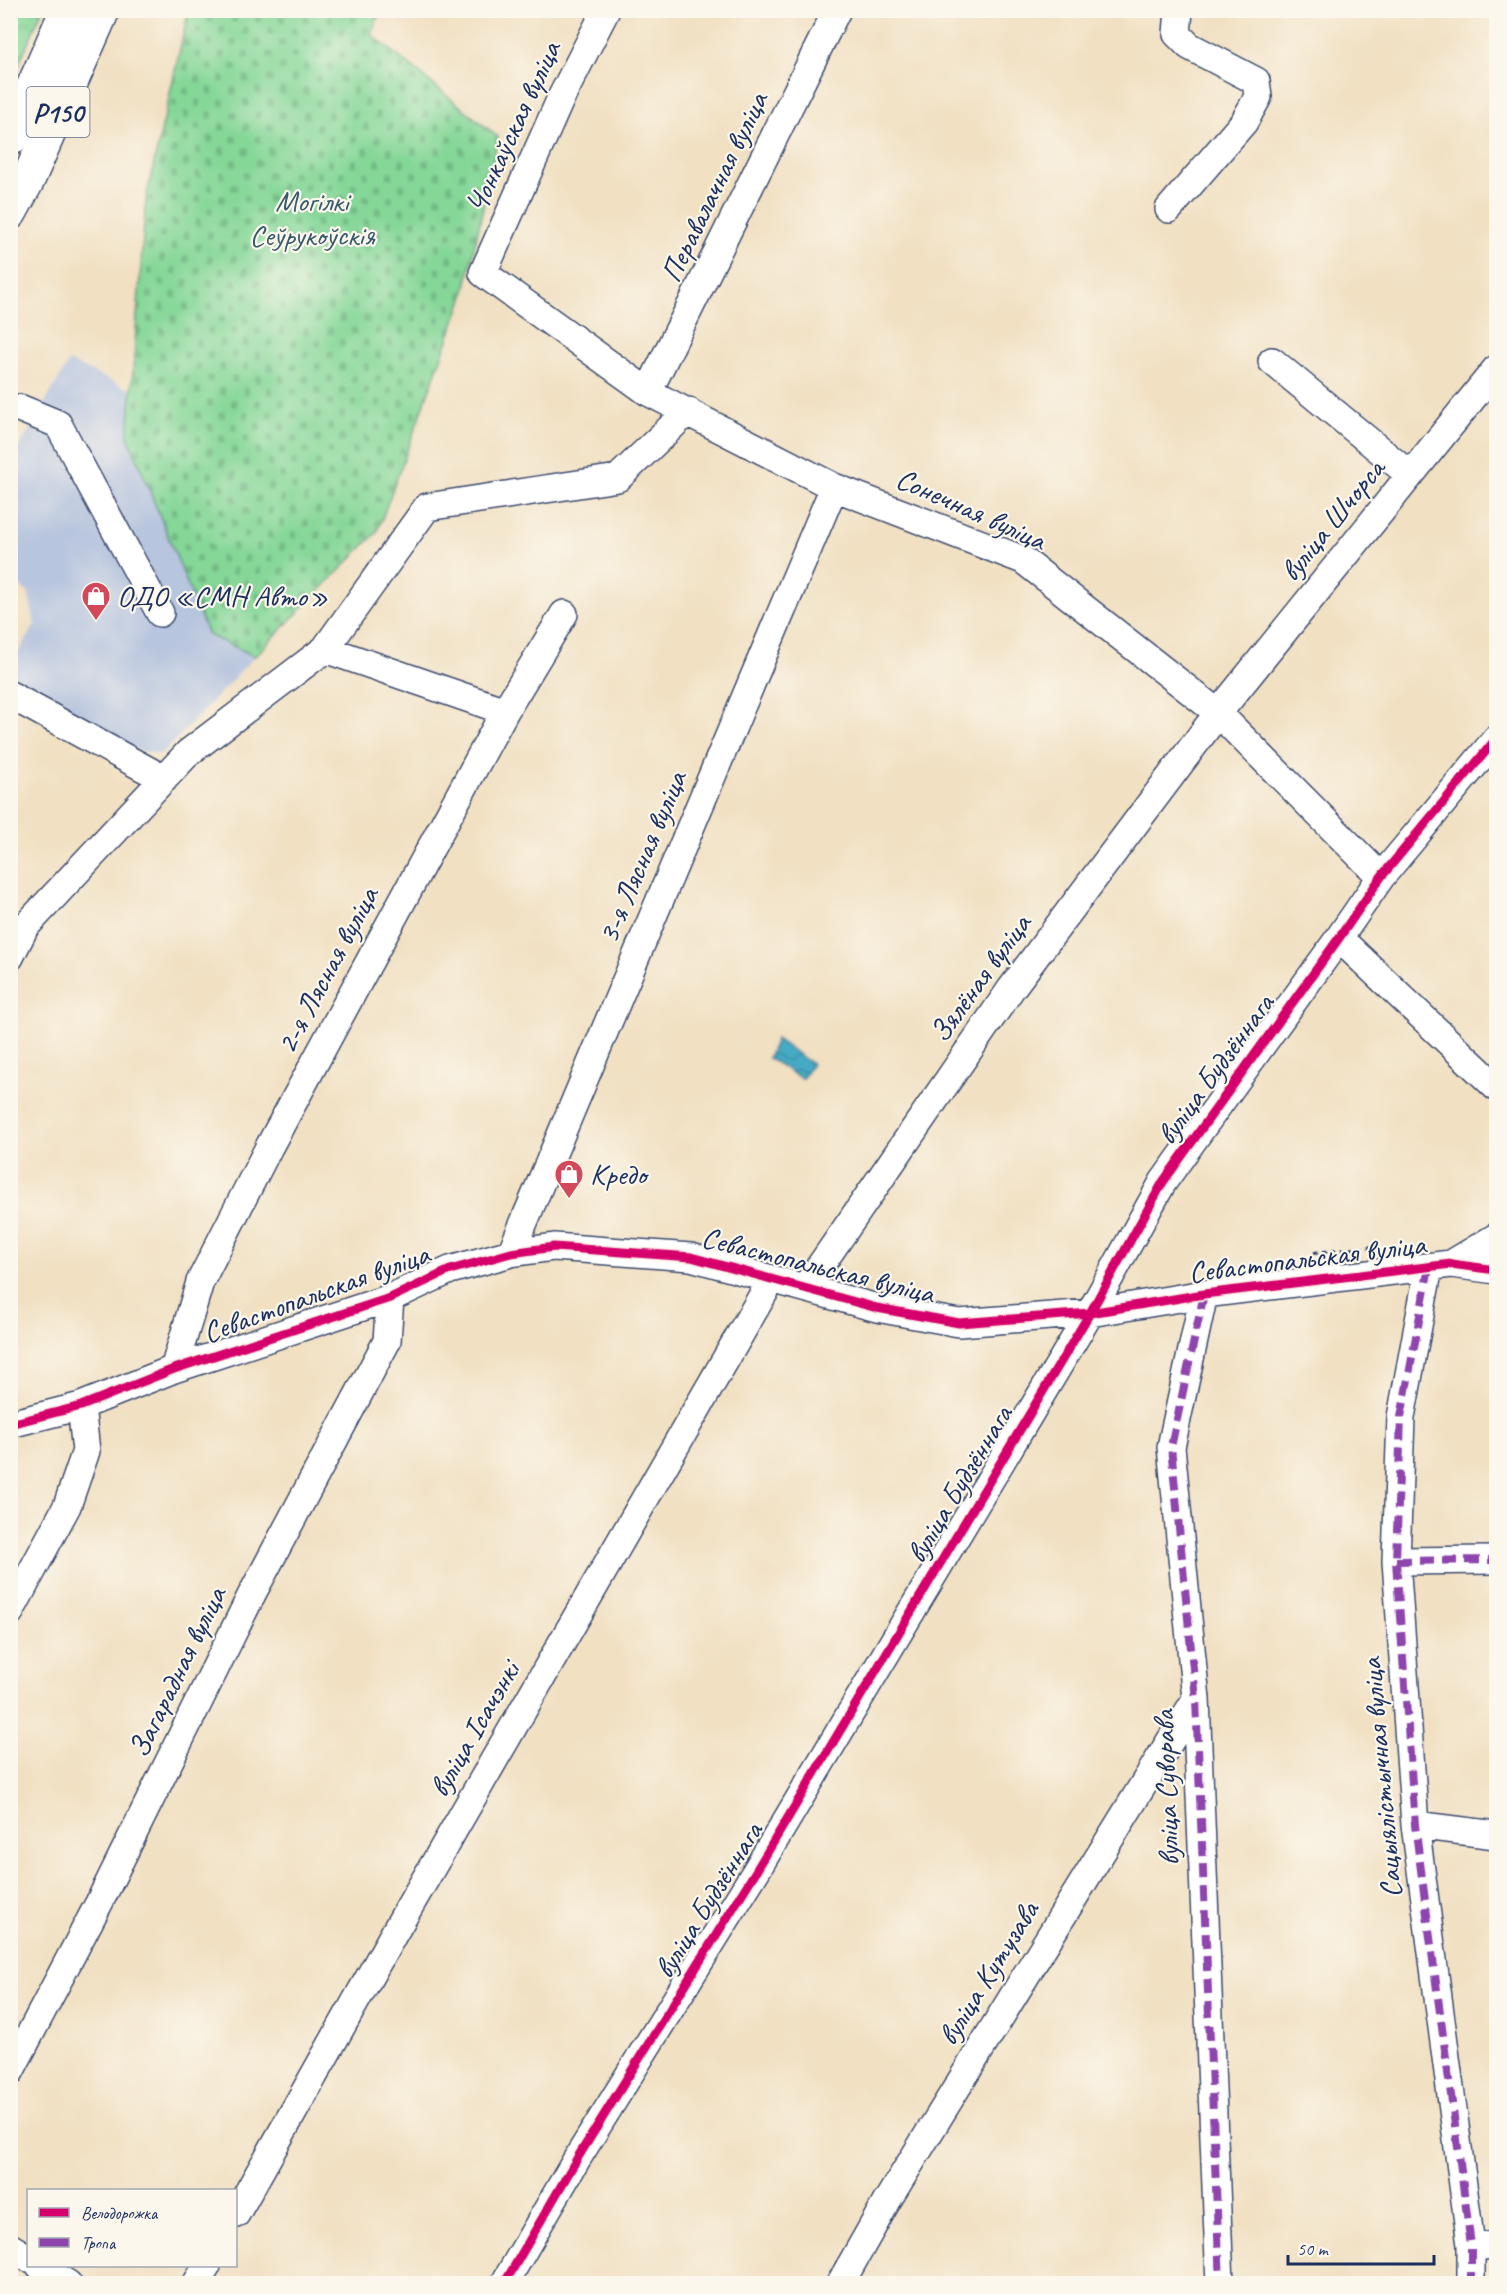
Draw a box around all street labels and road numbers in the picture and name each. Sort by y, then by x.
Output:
street label: Чонкаўская вуліца [457,33,570,219]
street label: Перавалачная вуліца [652,84,777,288]
road number: Р150 [26,87,90,137]
street label: вуліца Шчорса [1271,449,1395,589]
street label: Сонечная вуліца [890,459,1053,560]
street label: 3-я Лясная вуліца [589,764,696,949]
street label: 2-я Лясная вуліца [267,879,388,1060]
street label: Зялёная вуліца [921,905,1040,1050]
street label: вуліца Будзённага [1148,985,1284,1152]
street label: Севастопальская вуліца [698,1218,940,1313]
street label: Севастопальская вуліца [1186,1224,1429,1291]
street label: Севастопальская вуліца [198,1234,436,1352]
street label: вуліца Будзённага [897,1397,1022,1570]
street label: Загарадная вуліца [119,1579,235,1764]
street label: вуліца Ісачэнкі [420,1651,530,1804]
street label: Сацыялістычная вуліца [1351,1655,1410,1900]
street label: вуліца Суворава [1144,1708,1188,1867]
street label: вуліца Будзённага [645,1813,772,1985]
street label: вуліца Кутузава [929,1892,1048,2052]

